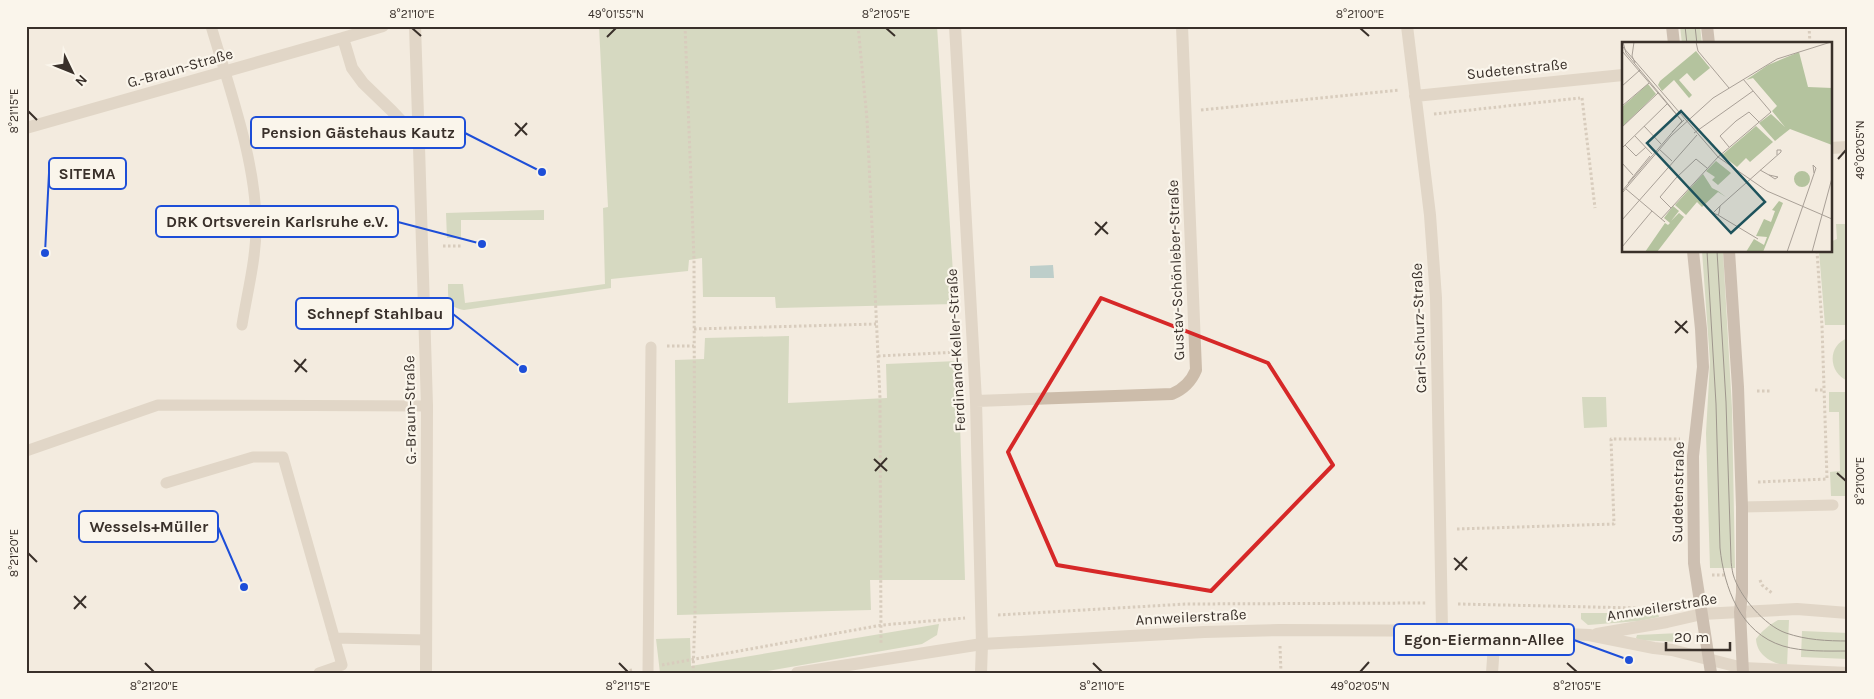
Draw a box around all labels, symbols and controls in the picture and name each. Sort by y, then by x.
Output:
text: 8°21'10"E [389,7,435,21]
text: 49°01'55"N [588,7,644,21]
text: 8°21'05"E [862,7,910,21]
text: 8°21'00"E [1336,7,1384,21]
inset map [1622,42,1832,252]
street label: G.-Braun-Straße [125,44,235,92]
north arrow [48,48,98,98]
street label: Sudetenstraße [1466,55,1568,83]
text: N [71,71,91,90]
text: 8°21'15"E [7,88,21,134]
callout: Pension Gästehaus Kautz [251,117,465,148]
text: 49°02'05"N [1853,120,1867,180]
text: Pension Gästehaus Kautz [261,123,455,142]
callout: SITEMA [49,158,126,189]
text: SITEMA [59,164,115,183]
street label: Gustav-Schönleber-Straße [1164,179,1188,361]
callout: DRK Ortsverein Karlsruhe e.V. [156,206,398,237]
text: DRK Ortsverein Karlsruhe e.V. [166,212,388,231]
street label: Carl-Schurz-Straße [1408,263,1430,393]
street label: Ferdinand-Keller-Straße [943,268,969,432]
callout: Schnepf Stahlbau [296,298,453,329]
text: Schnepf Stahlbau [307,304,443,323]
street label: G.-Braun-Straße [400,355,420,465]
street label: Sudetenstraße [1668,441,1688,543]
text: 8°21'00"E [1853,457,1867,505]
callout: Wessels+Müller [79,511,218,542]
text: Wessels+Müller [90,517,209,536]
text: 8°21'20"E [7,529,21,577]
street label: Annweilerstraße [1606,589,1718,625]
street label: Annweilerstraße [1135,605,1247,629]
scale bar [1666,619,1730,651]
callout: Egon-Eiermann-Allee [1394,624,1574,655]
text: 20 m [1674,628,1709,646]
text: Egon-Eiermann-Allee [1404,630,1564,649]
text: 8°21'20"E [130,679,178,693]
text: 8°21'15"E [605,679,651,693]
text: 8°21'10"E [1079,679,1125,693]
text: 49°02'05"N [1330,679,1390,693]
text: 8°21'05"E [1553,679,1601,693]

